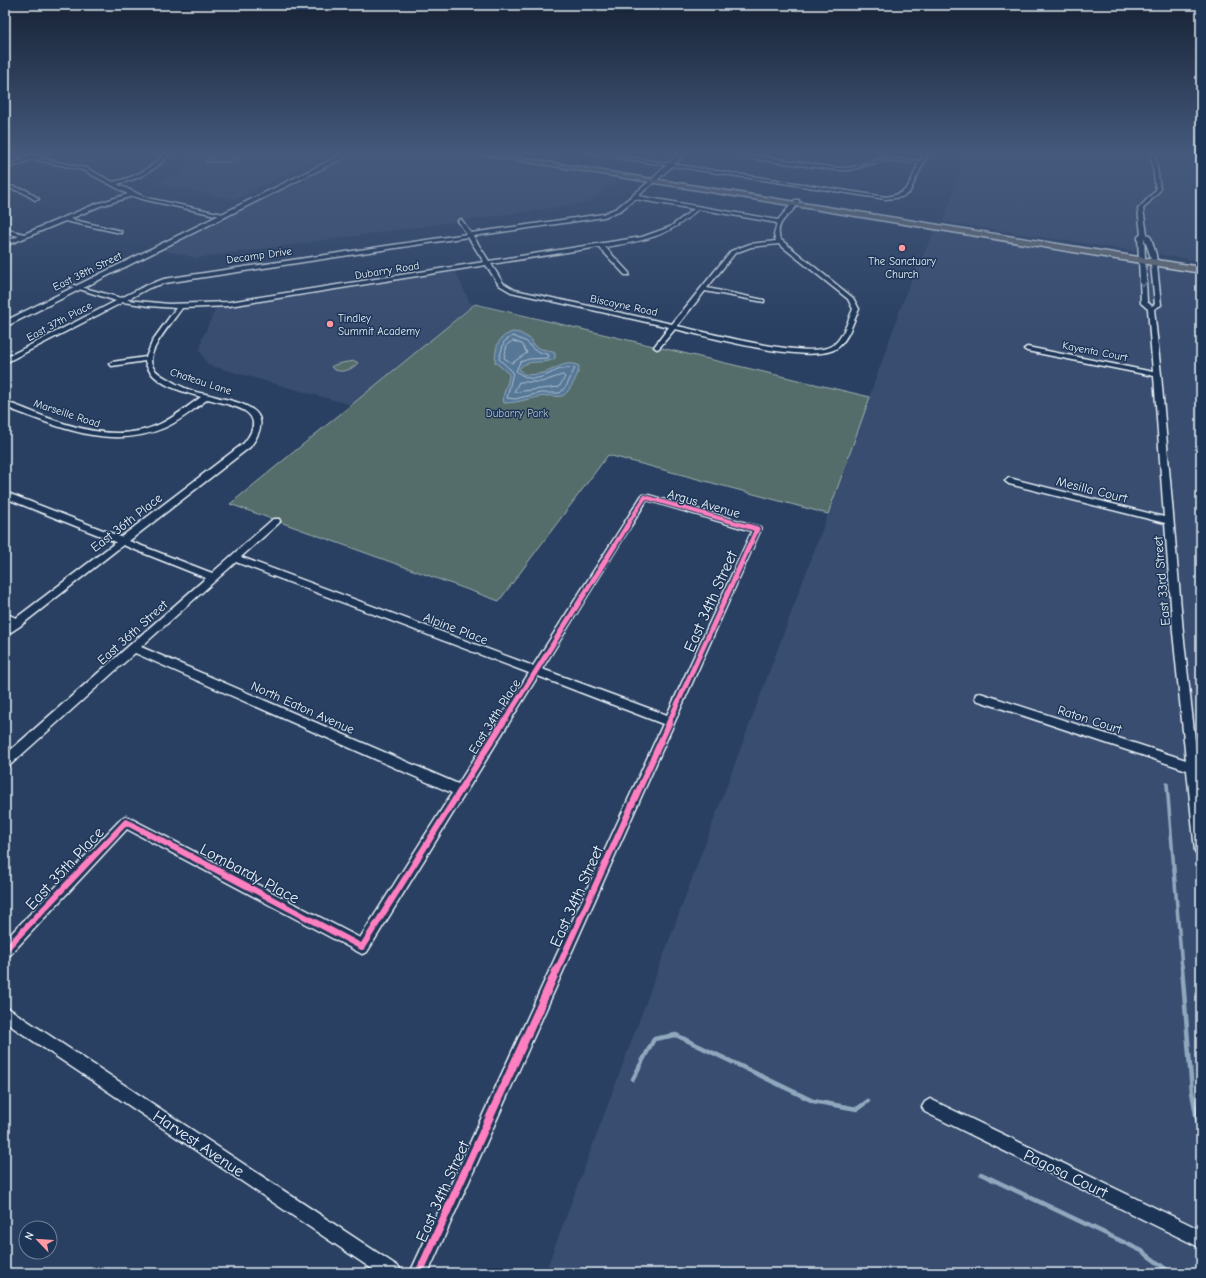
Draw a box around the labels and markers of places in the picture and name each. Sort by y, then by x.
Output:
marker: The Sanctuary Church [897,243,907,253]
place label: The Sanctuary Church [868,255,936,281]
place label: Tindley Summit Academy [338,312,420,338]
marker: Tindley Summit Academy [325,319,335,329]

